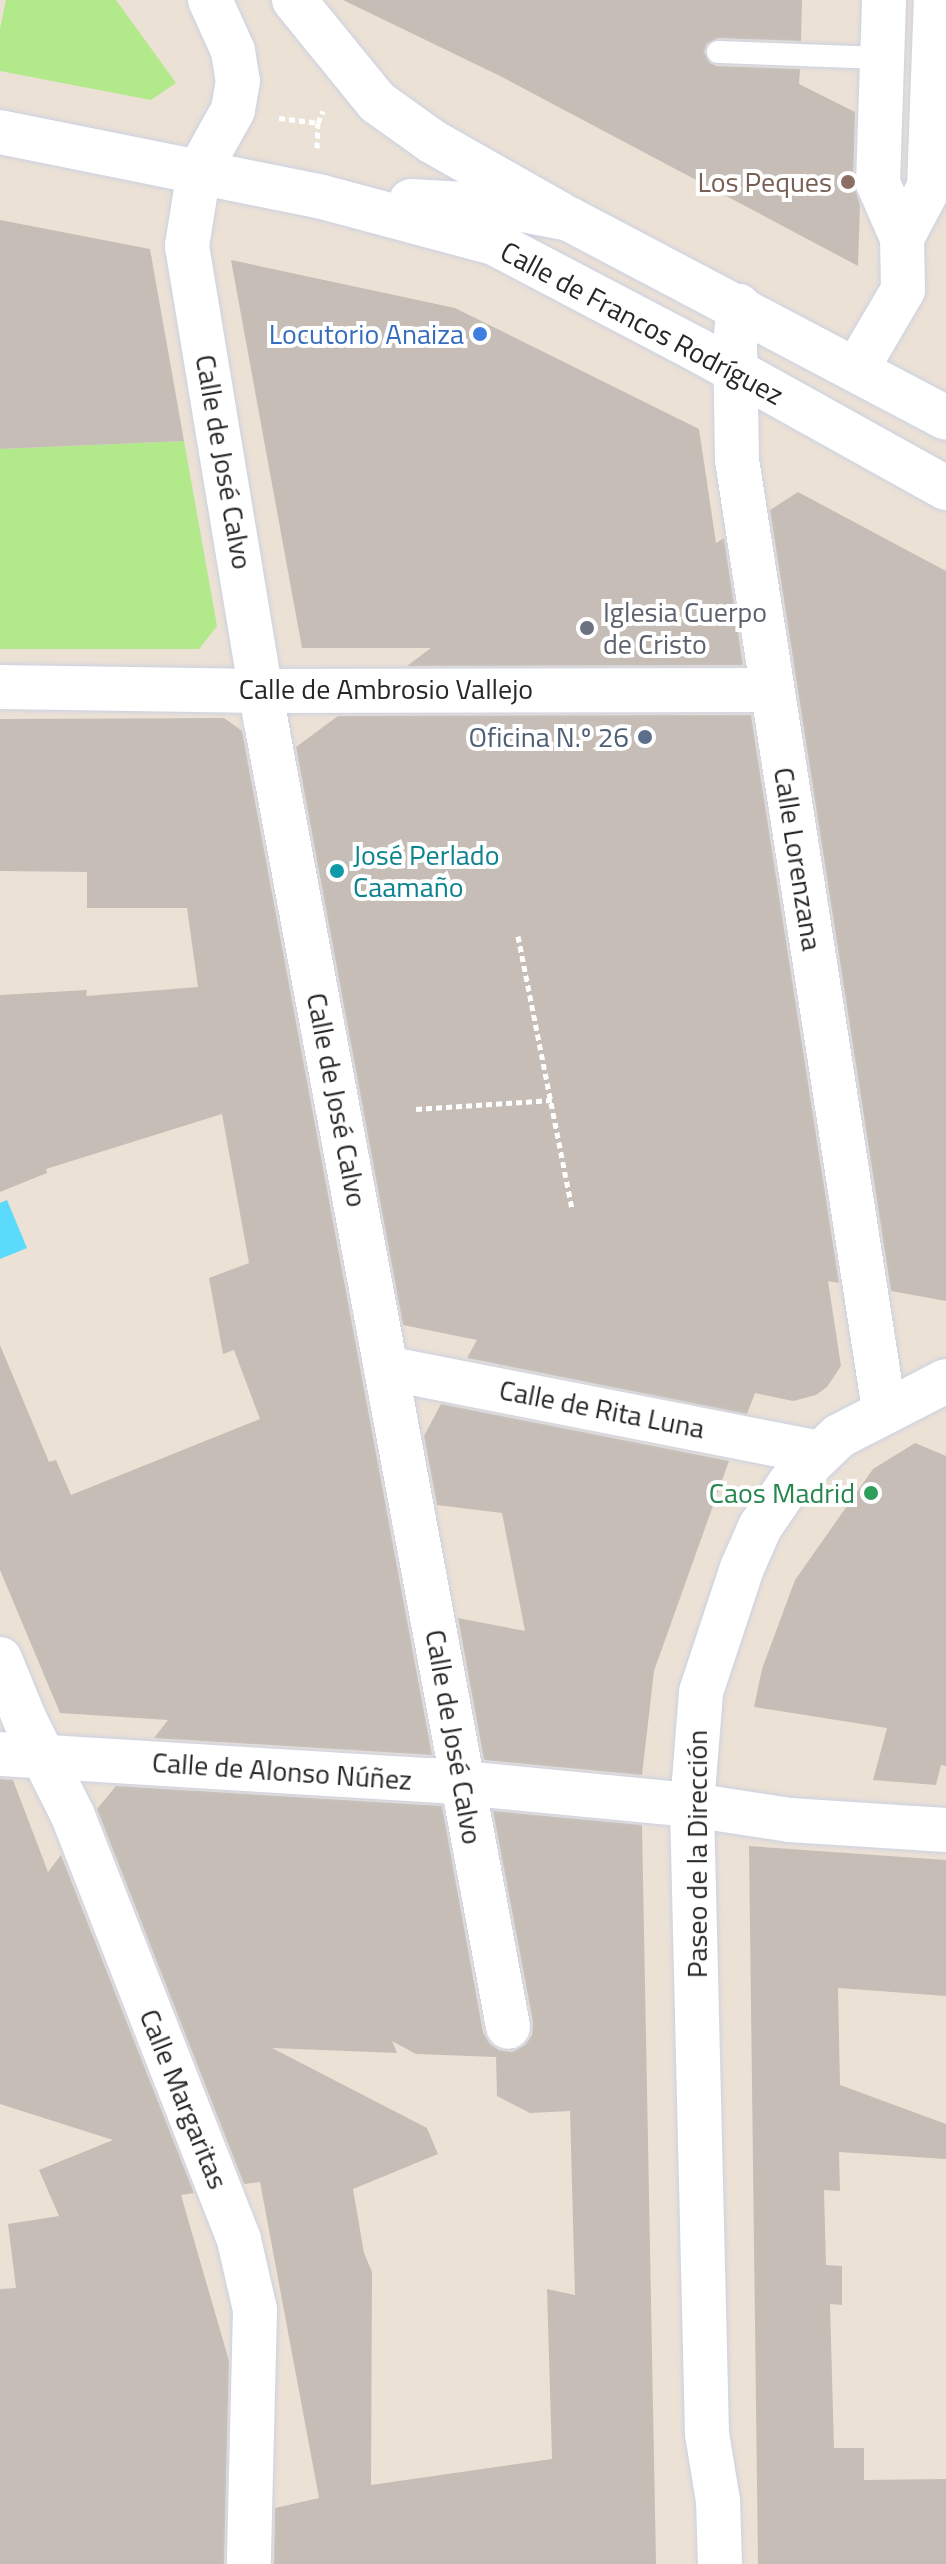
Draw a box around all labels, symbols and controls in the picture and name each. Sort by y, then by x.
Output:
place label: Los Peques [697,165,832,199]
marker: Los Peques [839,173,857,191]
street label: Calle de Francos Rodríguez [495,234,789,412]
place label: Locutorio Anaiza [269,317,464,351]
marker: Locutorio Anaiza [471,325,489,343]
street label: Calle de José Calvo [189,352,259,572]
place label: Iglesia Cuerpo de Cristo [603,595,767,661]
marker: Iglesia Cuerpo de Cristo [578,619,596,637]
street label: Calle de Ambrosio Vallejo [239,672,533,706]
place label: Oficina N.º 26 [468,720,629,754]
marker: Oficina N.º 26 [636,728,654,746]
street label: Calle Lorenzana [767,765,829,953]
place label: José Perlado Caamaño [353,838,499,904]
marker: José Perlado Caamaño [328,862,346,880]
street label: Calle de José Calvo [300,990,374,1210]
street label: Calle de Rita Luna [497,1373,707,1445]
place label: Caos Madrid [709,1476,855,1510]
marker: Caos Madrid [862,1484,880,1502]
street label: Calle de José Calvo [419,1627,489,1847]
street label: Paseo de la Dirección [680,1730,714,1978]
street label: Calle de Alonso Núñez [151,1745,413,1797]
street label: Calle Margaritas [133,2004,235,2194]

